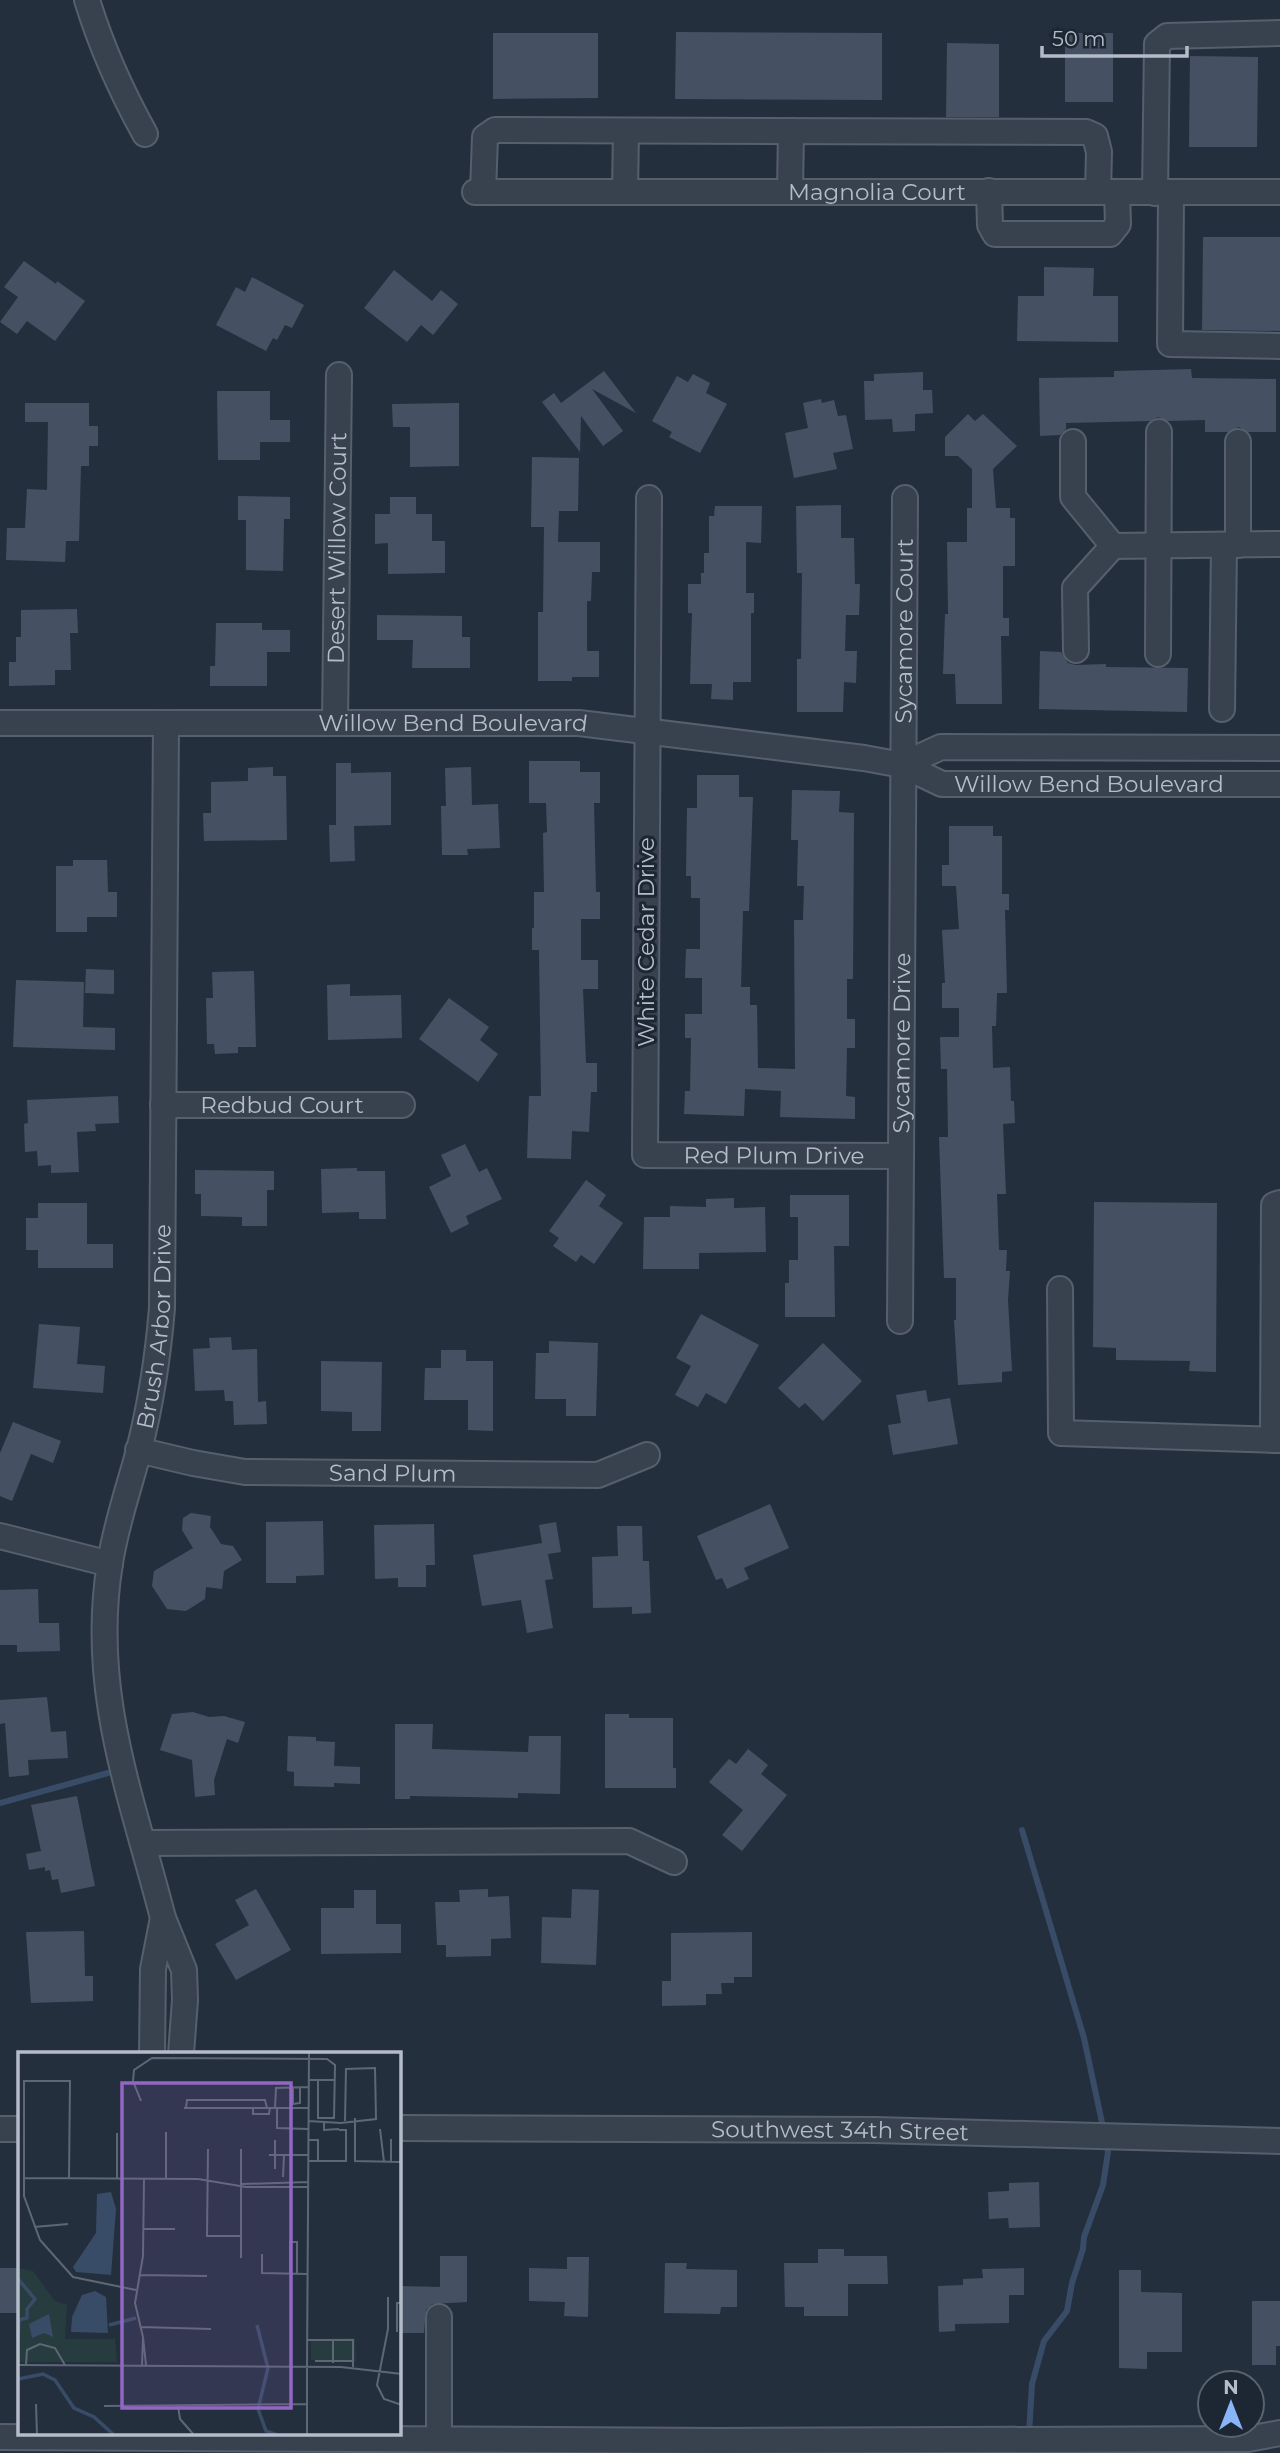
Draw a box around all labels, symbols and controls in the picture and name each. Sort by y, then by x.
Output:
scale bar [1042,14,1187,58]
text: 50 m [1052,26,1106,51]
street label: Magnolia Court [788,178,966,206]
street label: Desert Willow Court [322,432,352,664]
street label: Sycamore Court [890,538,919,724]
street label: Willow Bend Boulevard [318,708,590,738]
street label: Willow Bend Boulevard [954,770,1224,798]
street label: White Cedar Drive [632,837,660,1047]
street label: Sycamore Drive [887,953,916,1133]
street label: Redbud Court [200,1091,364,1119]
street label: Red Plum Drive [683,1141,865,1170]
street label: Brush Arbor Drive [131,1224,177,1431]
street label: Sand Plum [329,1459,457,1488]
inset map [18,2052,401,2436]
street label: Southwest 34th Street [711,2115,969,2147]
north arrow [1196,2369,1266,2439]
text: N [1223,2376,1239,2399]

